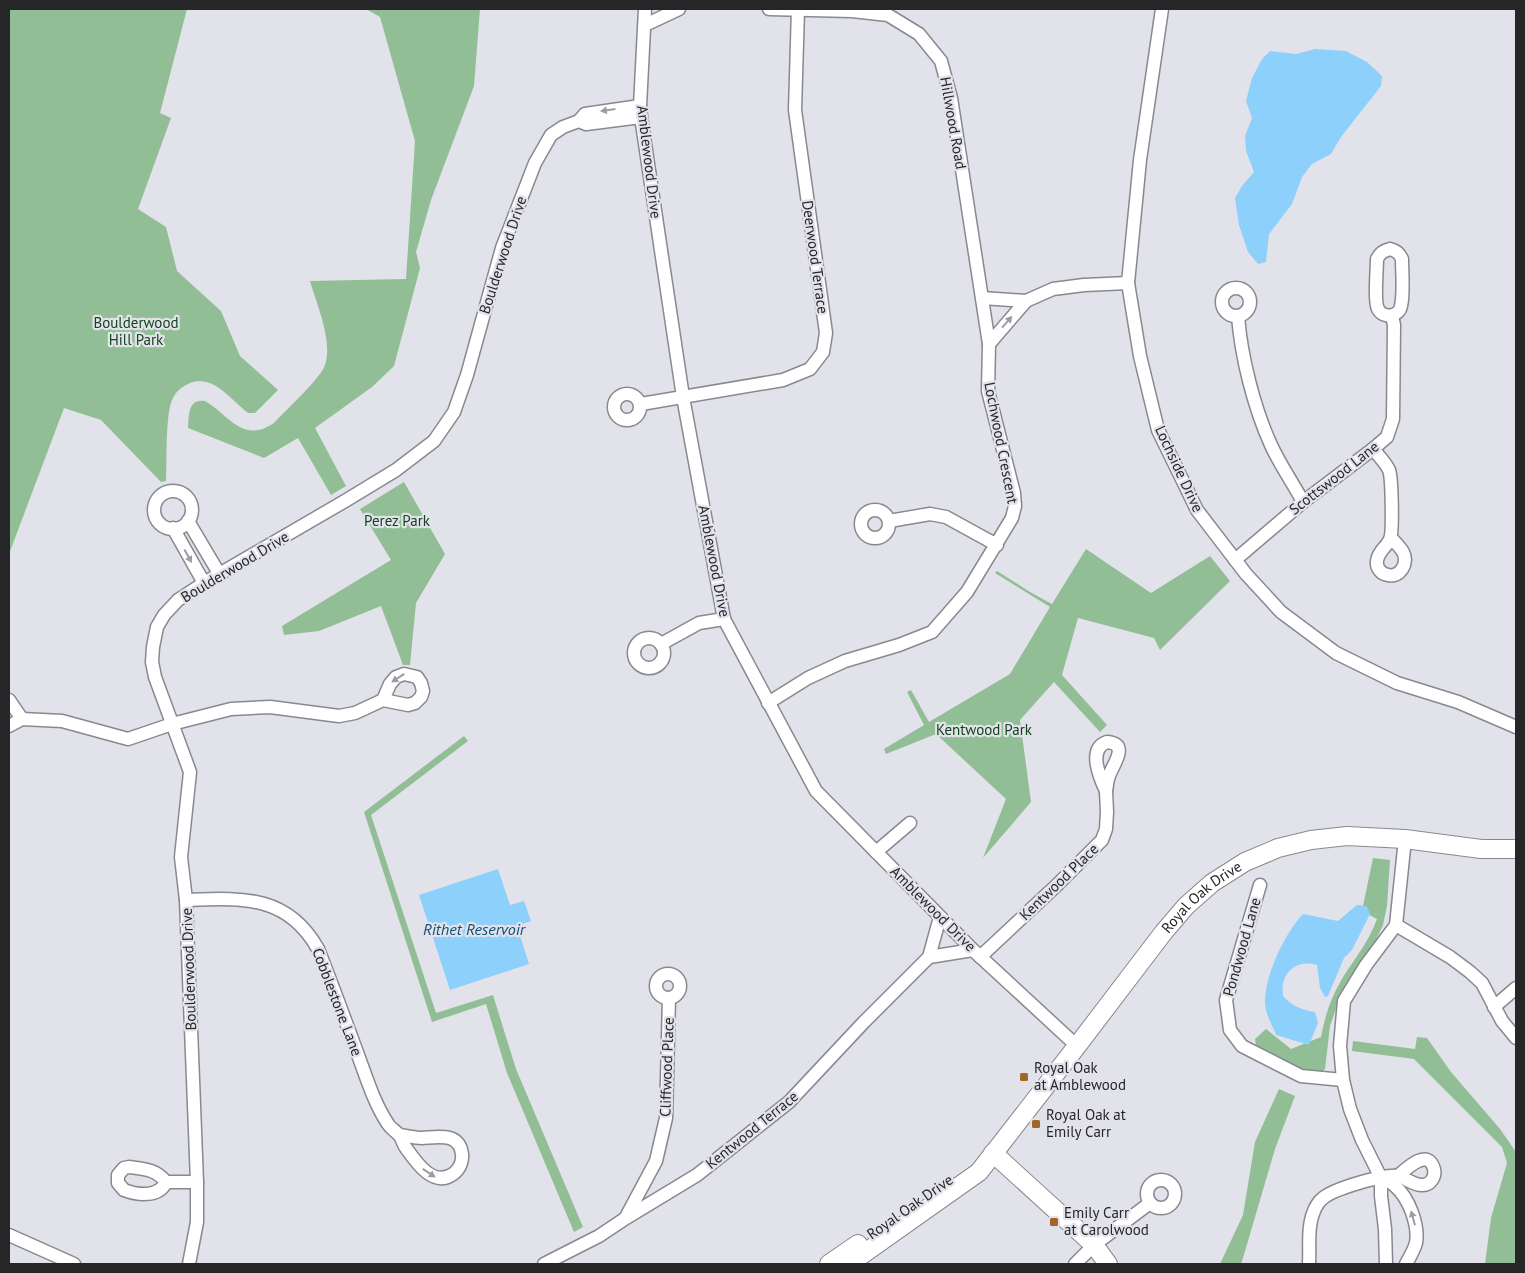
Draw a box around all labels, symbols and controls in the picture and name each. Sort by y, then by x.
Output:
street label: Hillwood Road [936,75,971,171]
street label: Amblewood Drive [633,104,666,219]
one-way arrow [599,107,615,115]
street label: Boulderwood Drive [475,194,531,316]
street label: Deerwood Terrace [798,199,833,315]
park label: Boulderwood Hill Park [93,313,179,349]
one-way arrow [1001,317,1013,329]
street label: Lochwood Crescent [980,380,1023,505]
street label: Lochside Drive [1151,422,1208,515]
street label: Scottswood Lane [1285,437,1382,519]
street label: Amblewood Drive [694,503,735,618]
park label: Perez Park [364,511,431,530]
street label: Boulderwood Drive [177,527,292,606]
one-way arrow [184,549,193,563]
one-way arrow [391,674,405,683]
park label: Kentwood Park [936,720,1033,739]
street label: Kentwood Place [1015,839,1102,924]
street label: Royal Oak Drive [1157,857,1245,937]
street label: Amblewood Drive [886,862,980,956]
street label: Pondwood Lane [1218,895,1265,998]
street label: Boulderwood Drive [177,907,200,1031]
water label: Rithet Reservoir [423,919,527,939]
street label: Cobblestone Lane [308,945,367,1058]
street label: Cliffwood Place [655,1017,678,1117]
place label: Royal Oak at Amblewood [1034,1058,1126,1094]
marker: Royal Oak at Amblewood [1018,1071,1030,1083]
street label: Kentwood Terrace [702,1086,802,1173]
place label: Royal Oak at Emily Carr [1046,1105,1126,1141]
marker: Royal Oak at Emily Carr [1030,1118,1042,1130]
one-way arrow [422,1168,436,1177]
street label: Royal Oak Drive [863,1170,957,1243]
place label: Emily Carr at Carolwood [1064,1203,1149,1239]
one-way arrow [1409,1210,1417,1225]
marker: Emily Carr at Carolwood [1048,1216,1060,1228]

